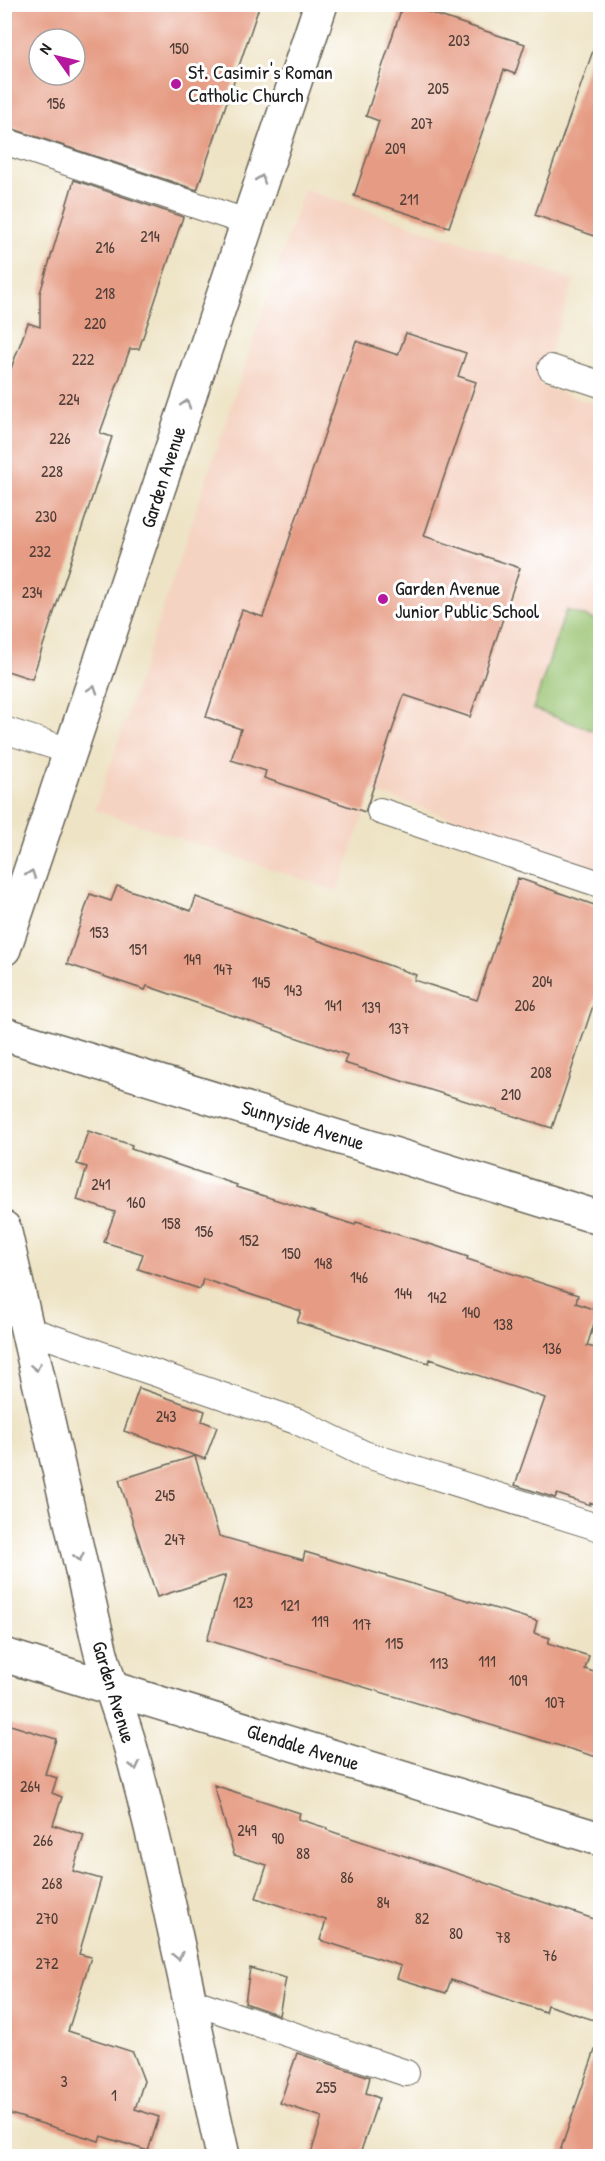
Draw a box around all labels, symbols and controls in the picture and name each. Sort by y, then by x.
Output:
north arrow [27,27,87,87]
house number: 203 [448,29,470,51]
house number: 150 [169,37,189,59]
text: N [33,39,56,58]
place label: St. Casimir's Roman Catholic Church [188,58,333,108]
marker: St. Casimir's Roman Catholic Church [169,77,183,91]
house number: 205 [427,77,449,99]
house number: 156 [47,92,65,114]
house number: 207 [411,112,433,134]
house number: 209 [385,137,405,159]
one-way arrow [254,174,267,185]
house number: 211 [399,188,419,210]
house number: 214 [140,225,160,247]
house number: 216 [95,236,115,258]
house number: 218 [95,282,115,304]
house number: 220 [84,312,106,334]
house number: 222 [72,348,95,370]
house number: 224 [59,388,79,410]
one-way arrow [179,399,192,410]
street label: Garden Avenue [133,423,192,531]
house number: 226 [49,427,71,449]
house number: 228 [41,460,63,482]
house number: 230 [35,505,57,527]
house number: 232 [29,540,52,562]
place label: Garden Avenue Junior Public School [395,574,540,624]
house number: 234 [22,581,42,603]
marker: Garden Avenue Junior Public School [376,592,390,606]
one-way arrow [86,684,98,695]
one-way arrow [23,869,36,880]
house number: 153 [89,921,109,943]
house number: 151 [129,938,147,960]
house number: 149 [183,948,201,970]
house number: 147 [213,958,233,980]
house number: 204 [532,970,552,992]
house number: 145 [252,971,271,993]
house number: 143 [284,979,302,1001]
house number: 141 [324,994,342,1016]
house number: 206 [514,994,536,1016]
house number: 139 [362,996,381,1018]
house number: 137 [389,1017,410,1039]
house number: 208 [530,1061,552,1083]
house number: 210 [501,1083,521,1105]
street label: Sunnyside Avenue [238,1093,368,1156]
house number: 241 [91,1173,111,1195]
house number: 160 [126,1191,146,1213]
house number: 158 [161,1212,181,1234]
house number: 156 [195,1220,213,1242]
house number: 152 [239,1229,260,1251]
house number: 150 [281,1242,301,1264]
house number: 148 [314,1252,332,1274]
house number: 146 [350,1266,368,1288]
house number: 144 [394,1282,412,1304]
house number: 142 [427,1286,447,1308]
house number: 140 [462,1301,480,1323]
house number: 138 [493,1313,513,1335]
house number: 136 [542,1337,562,1359]
one-way arrow [29,1362,42,1372]
house number: 243 [156,1405,176,1427]
house number: 245 [155,1484,175,1506]
house number: 247 [164,1528,186,1550]
one-way arrow [72,1552,85,1562]
house number: 123 [233,1591,253,1613]
house number: 121 [280,1594,300,1616]
house number: 119 [311,1610,329,1632]
house number: 117 [352,1613,372,1635]
house number: 115 [385,1632,403,1654]
street label: Garden Avenue [86,1638,143,1746]
house number: 111 [478,1650,496,1672]
house number: 113 [430,1652,448,1674]
house number: 109 [509,1669,528,1691]
house number: 107 [545,1691,566,1713]
street label: Glendale Avenue [244,1717,363,1776]
one-way arrow [127,1761,140,1771]
house number: 264 [20,1775,40,1797]
house number: 249 [237,1819,257,1841]
house number: 90 [271,1827,285,1849]
house number: 266 [33,1829,53,1851]
house number: 88 [296,1842,310,1864]
house number: 86 [340,1866,354,1888]
house number: 268 [42,1872,62,1894]
house number: 84 [377,1891,389,1913]
house number: 270 [36,1907,58,1929]
house number: 82 [415,1907,430,1929]
house number: 80 [449,1922,463,1944]
house number: 78 [496,1926,510,1948]
house number: 76 [543,1944,557,1966]
one-way arrow [171,1951,184,1961]
house number: 272 [36,1952,59,1974]
house number: 3 [60,2070,68,2092]
house number: 255 [315,2076,337,2098]
house number: 1 [111,2084,117,2106]

